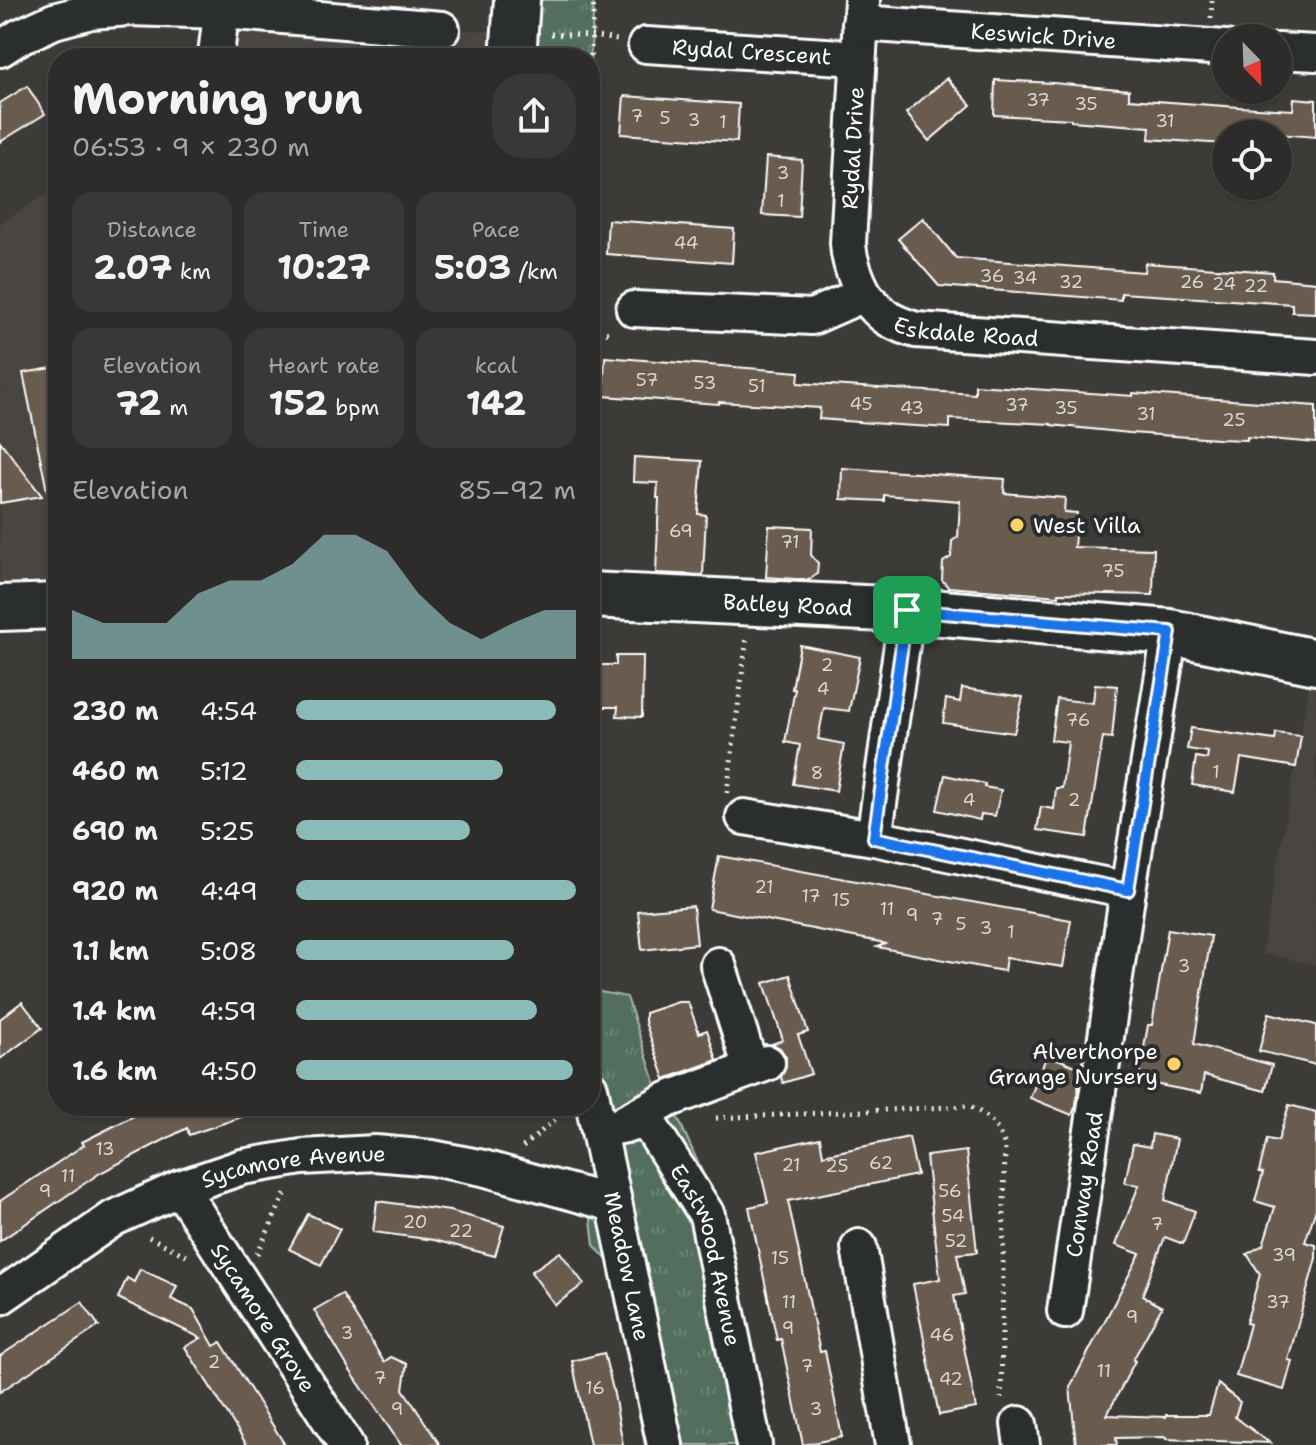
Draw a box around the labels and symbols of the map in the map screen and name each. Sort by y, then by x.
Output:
street label: Keswick Drive [970,16,1117,55]
north arrow [1212,24,1292,104]
street label: Rydal Crescent [671,32,832,71]
street label: Rydal Drive [835,86,871,210]
house number: 37 [1026,88,1050,112]
house number: 35 [1074,92,1098,116]
house number: 7 [631,104,643,128]
house number: 5 [659,106,671,130]
house number: 3 [688,108,700,132]
house number: 31 [1155,109,1175,133]
house number: 1 [719,110,727,134]
house number: 3 [777,161,789,185]
house number: 1 [777,189,785,213]
house number: 44 [674,231,698,255]
house number: 36 [980,264,1004,288]
house number: 34 [1013,266,1037,290]
house number: 32 [1059,270,1083,294]
house number: 26 [1180,270,1204,294]
house number: 24 [1212,272,1236,296]
house number: 22 [1244,274,1268,298]
street label: Eskdale Road [889,309,1039,353]
house number: 57 [636,368,658,392]
house number: 53 [694,371,716,395]
house number: 51 [748,374,766,398]
house number: 45 [849,392,873,416]
house number: 37 [1005,393,1029,417]
house number: 43 [900,396,924,420]
house number: 35 [1054,396,1078,420]
house number: 31 [1136,402,1156,426]
house number: 25 [1222,408,1246,432]
place label: West Villa [1033,511,1141,540]
marker: West Villa [1008,516,1026,534]
house number: 69 [669,519,693,543]
house number: 71 [780,530,800,554]
house number: 75 [1102,559,1124,583]
pin [873,576,941,644]
street label: Batley Road [722,587,853,622]
house number: 2 [821,653,833,677]
house number: 4 [817,677,829,701]
house number: 76 [1066,708,1090,732]
house number: 1 [1212,760,1220,784]
house number: 8 [811,761,823,785]
house number: 4 [963,788,975,812]
house number: 2 [1068,788,1080,812]
house number: 21 [754,875,774,899]
house number: 17 [801,884,821,908]
house number: 15 [832,888,850,912]
house number: 11 [880,897,894,921]
house number: 9 [906,903,918,927]
house number: 7 [931,907,943,931]
house number: 5 [955,912,967,936]
house number: 3 [980,916,992,940]
house number: 1 [1007,920,1015,944]
house number: 3 [1178,954,1190,978]
place label: Alverthorpe Grange Nursery [988,1037,1158,1091]
marker: Alverthorpe Grange Nursery [1165,1055,1183,1073]
street label: Conway Road [1059,1110,1109,1259]
house number: 13 [95,1137,115,1161]
street label: Sycamore Avenue [197,1138,387,1194]
house number: 62 [869,1151,893,1175]
house number: 21 [781,1153,801,1177]
house number: 25 [825,1154,849,1178]
street label: Eastwood Avenue [663,1158,748,1349]
house number: 11 [61,1164,75,1188]
house number: 9 [39,1179,51,1203]
house number: 56 [938,1179,962,1203]
street label: Meadow Lane [598,1189,657,1343]
house number: 54 [941,1204,965,1228]
house number: 20 [403,1210,427,1234]
house number: 7 [1151,1212,1163,1236]
house number: 22 [449,1219,473,1243]
house number: 52 [945,1229,967,1253]
street label: Sycamore Grove [205,1237,323,1398]
house number: 39 [1272,1243,1296,1267]
house number: 15 [771,1246,789,1270]
house number: 11 [782,1290,796,1314]
house number: 37 [1266,1290,1290,1314]
house number: 9 [1126,1305,1138,1329]
house number: 9 [782,1316,794,1340]
house number: 3 [341,1321,353,1345]
house number: 46 [930,1323,954,1347]
house number: 2 [208,1350,220,1374]
house number: 7 [801,1354,813,1378]
house number: 11 [1097,1359,1111,1383]
house number: 7 [374,1366,386,1390]
house number: 42 [939,1367,963,1391]
house number: 16 [585,1376,605,1400]
house number: 9 [391,1397,403,1421]
house number: 3 [810,1397,822,1421]

